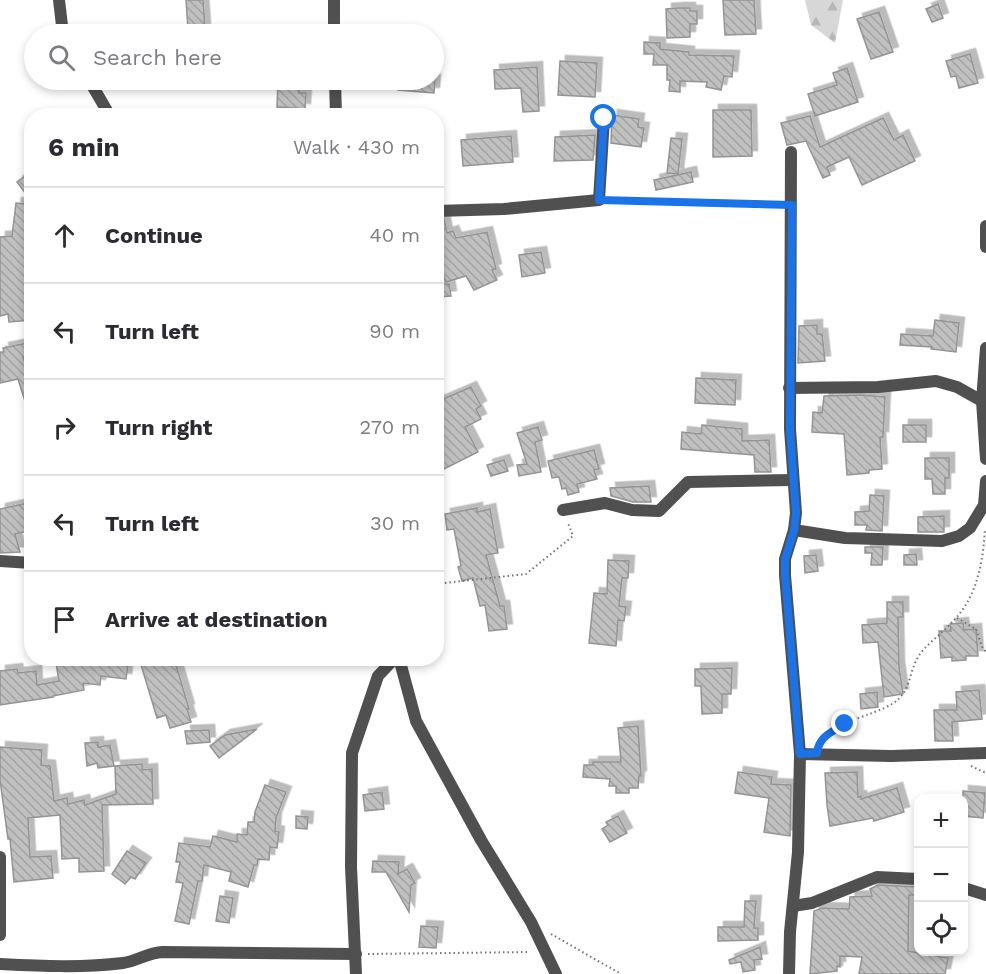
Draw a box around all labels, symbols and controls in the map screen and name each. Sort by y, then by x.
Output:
search box [24,24,444,90]
icon: search [45,41,78,74]
text: Search here [93,45,222,70]
route start [590,104,616,130]
text: 6 min [48,132,120,162]
text: Walk · 430 m [293,135,420,159]
icon: ahead [48,219,81,252]
text: Continue [105,223,203,248]
text: 40 m [369,223,420,247]
icon: left [48,315,81,348]
text: Turn left [105,319,199,344]
text: 90 m [369,319,420,343]
icon: right [48,411,81,444]
text: Turn right [105,415,212,440]
text: 270 m [360,415,420,439]
icon: left [48,507,81,540]
text: Turn left [105,511,199,536]
text: 30 m [370,511,420,535]
icon: arrive [48,603,81,636]
text: Arrive at destination [105,607,328,632]
route end [831,710,857,736]
map controls [914,794,968,956]
button: + [914,794,968,848]
button: − [914,848,968,902]
button: locate [914,902,968,956]

